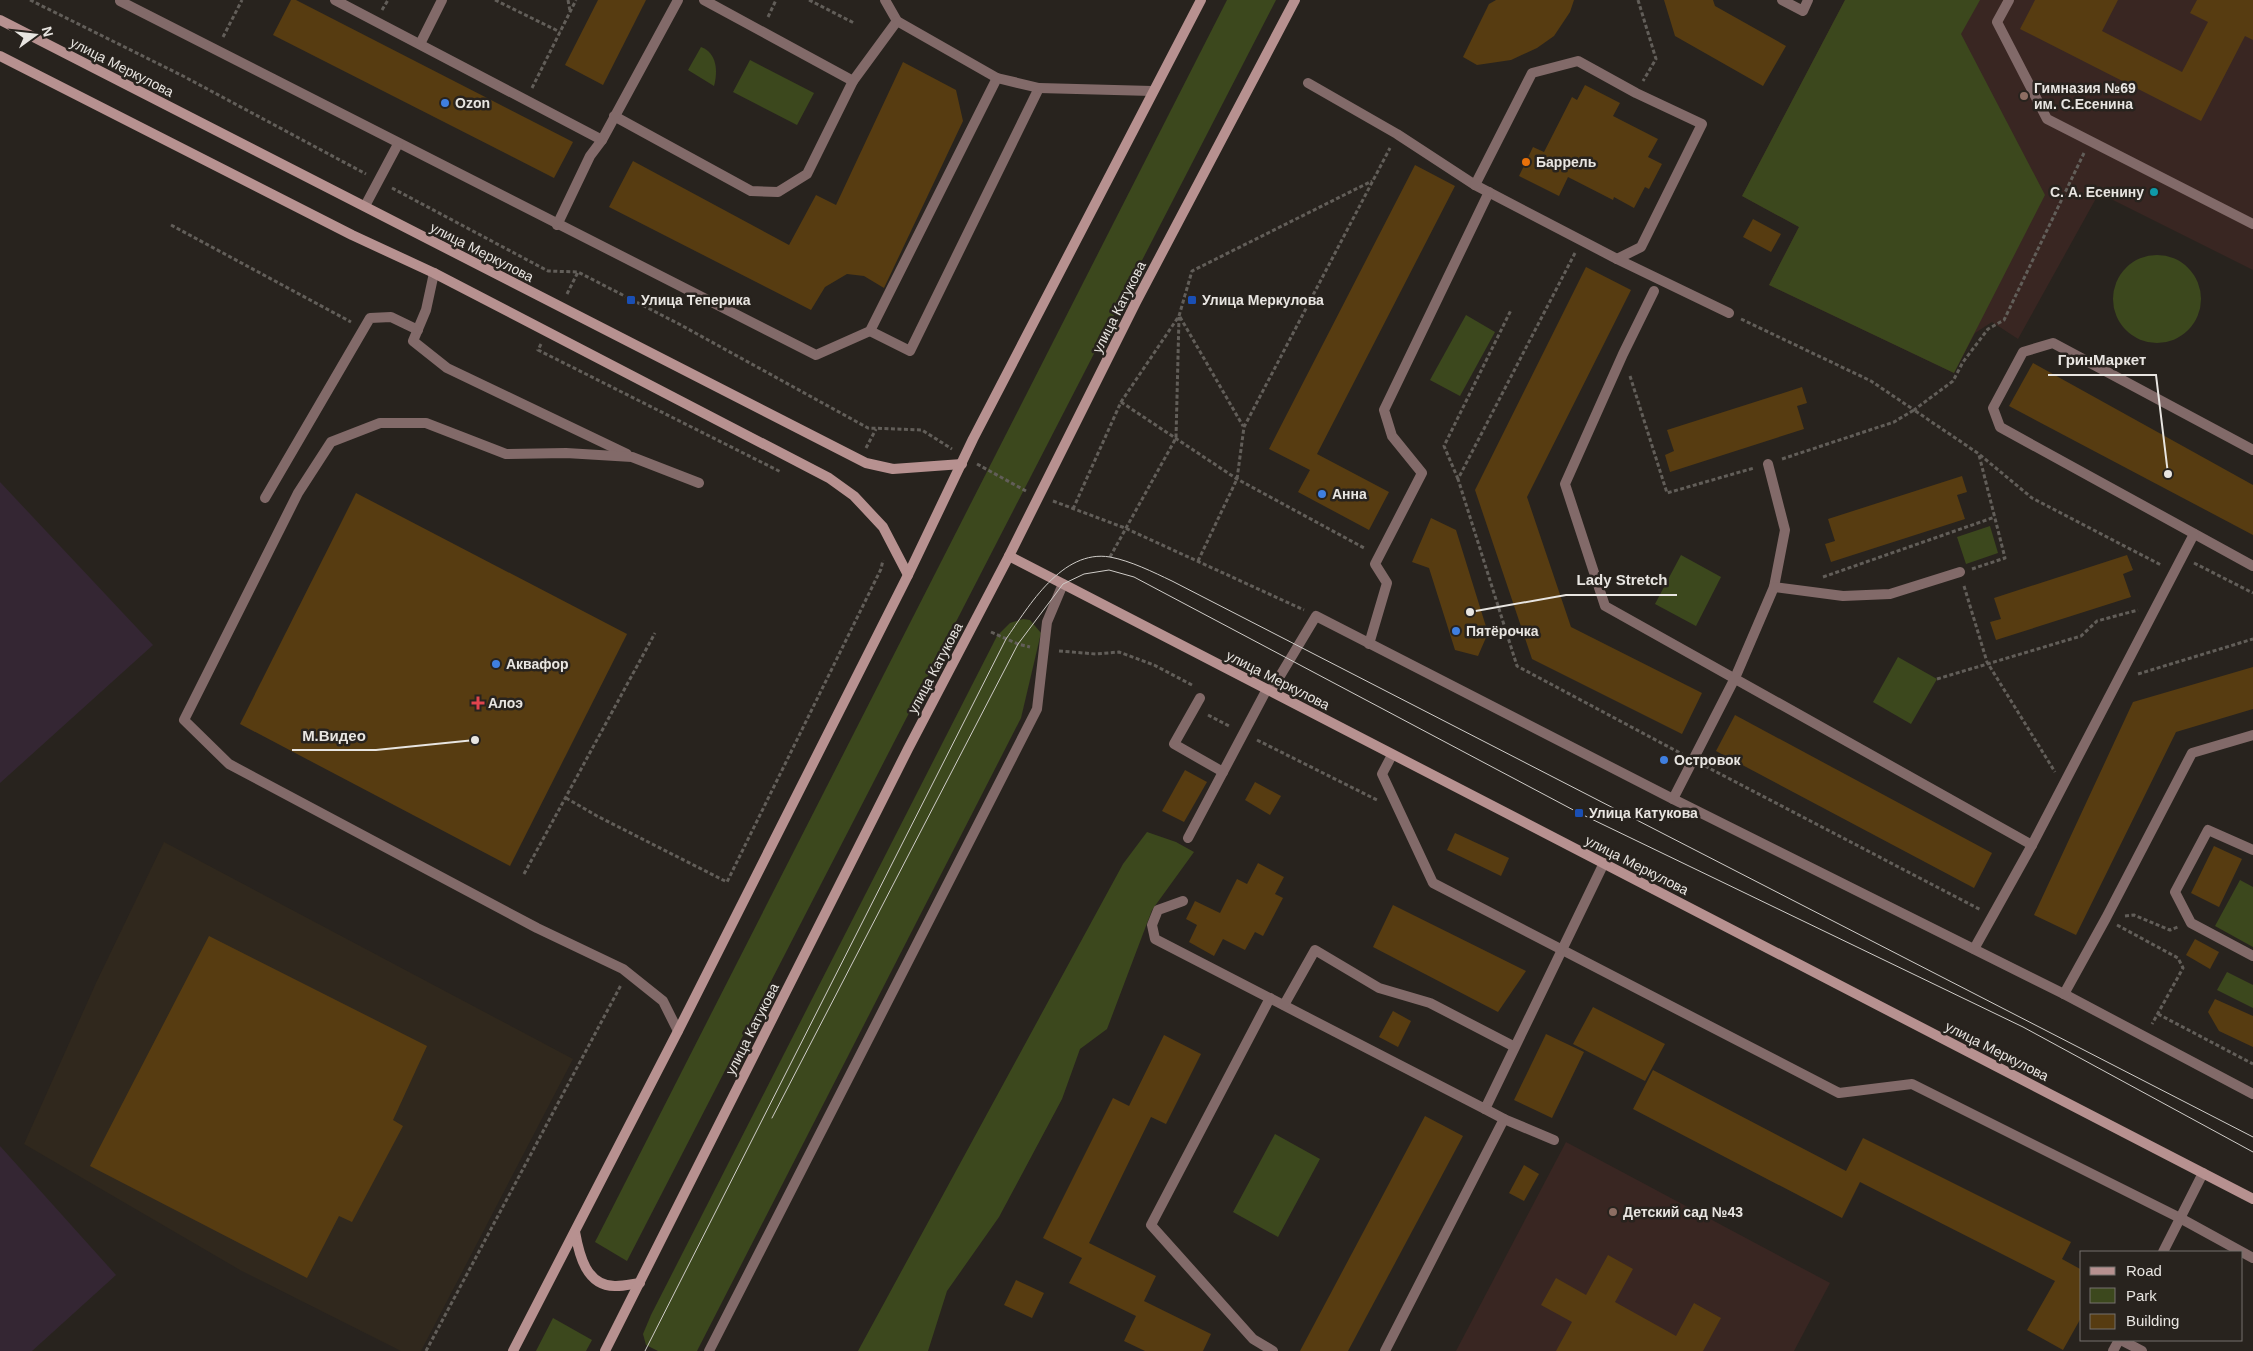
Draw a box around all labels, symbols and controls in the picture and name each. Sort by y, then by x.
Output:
north arrow [10,10,60,60]
text: N [39,25,57,39]
street label: улица Меркулова [68,34,177,100]
place label: Гимназия №69 им. С.Есенина [2034,80,2136,112]
marker: Гимназия №69 им. С.Есенина [2018,90,2030,102]
place label: Ozon [455,95,490,111]
marker: Ozon [439,97,451,109]
place label: Баррель [1536,154,1597,170]
marker: Баррель [1520,156,1532,168]
place label: С. А. Есенину [2050,184,2144,200]
marker: С. А. Есенину [2148,186,2160,198]
street label: улица Меркулова [428,219,537,285]
street label: улица Катукова [1089,258,1149,356]
place label: Улица Теперика [641,292,751,308]
place label: Улица Меркулова [1202,292,1324,308]
marker: Улица Теперика [625,294,637,306]
marker: Улица Меркулова [1186,294,1198,306]
callout: ГринМаркет [2048,345,2156,375]
text: ГринМаркет [2058,351,2146,368]
place label: Анна [1332,486,1367,502]
marker: Анна [1316,488,1328,500]
callout: Lady Stretch [1566,565,1677,595]
text: Lady Stretch [1577,571,1667,588]
street label: улица Катукова [904,620,966,716]
place label: Пятёрочка [1466,623,1539,639]
marker: Пятёрочка [1450,625,1462,637]
street label: улица Меркулова [1224,647,1333,713]
place label: Аквафор [506,656,569,672]
marker: Аквафор [490,658,502,670]
place label: Алоэ [488,695,523,711]
marker: Алоэ [472,697,484,709]
callout: М.Видео [292,720,376,750]
text: М.Видео [302,727,366,744]
place label: Островок [1674,752,1742,768]
marker: Островок [1658,754,1670,766]
place label: Улица Катукова [1589,805,1698,821]
marker: Улица Катукова [1573,807,1585,819]
street label: улица Меркулова [1583,832,1692,898]
street label: улица Катукова [722,980,782,1078]
street label: улица Меркулова [1943,1018,2052,1084]
place label: Детский сад №43 [1623,1204,1743,1220]
marker: Детский сад №43 [1607,1206,1619,1218]
legend [2080,1251,2243,1341]
text: Road [2126,1262,2162,1279]
text: Park [2126,1287,2157,1304]
text: Building [2126,1312,2179,1329]

